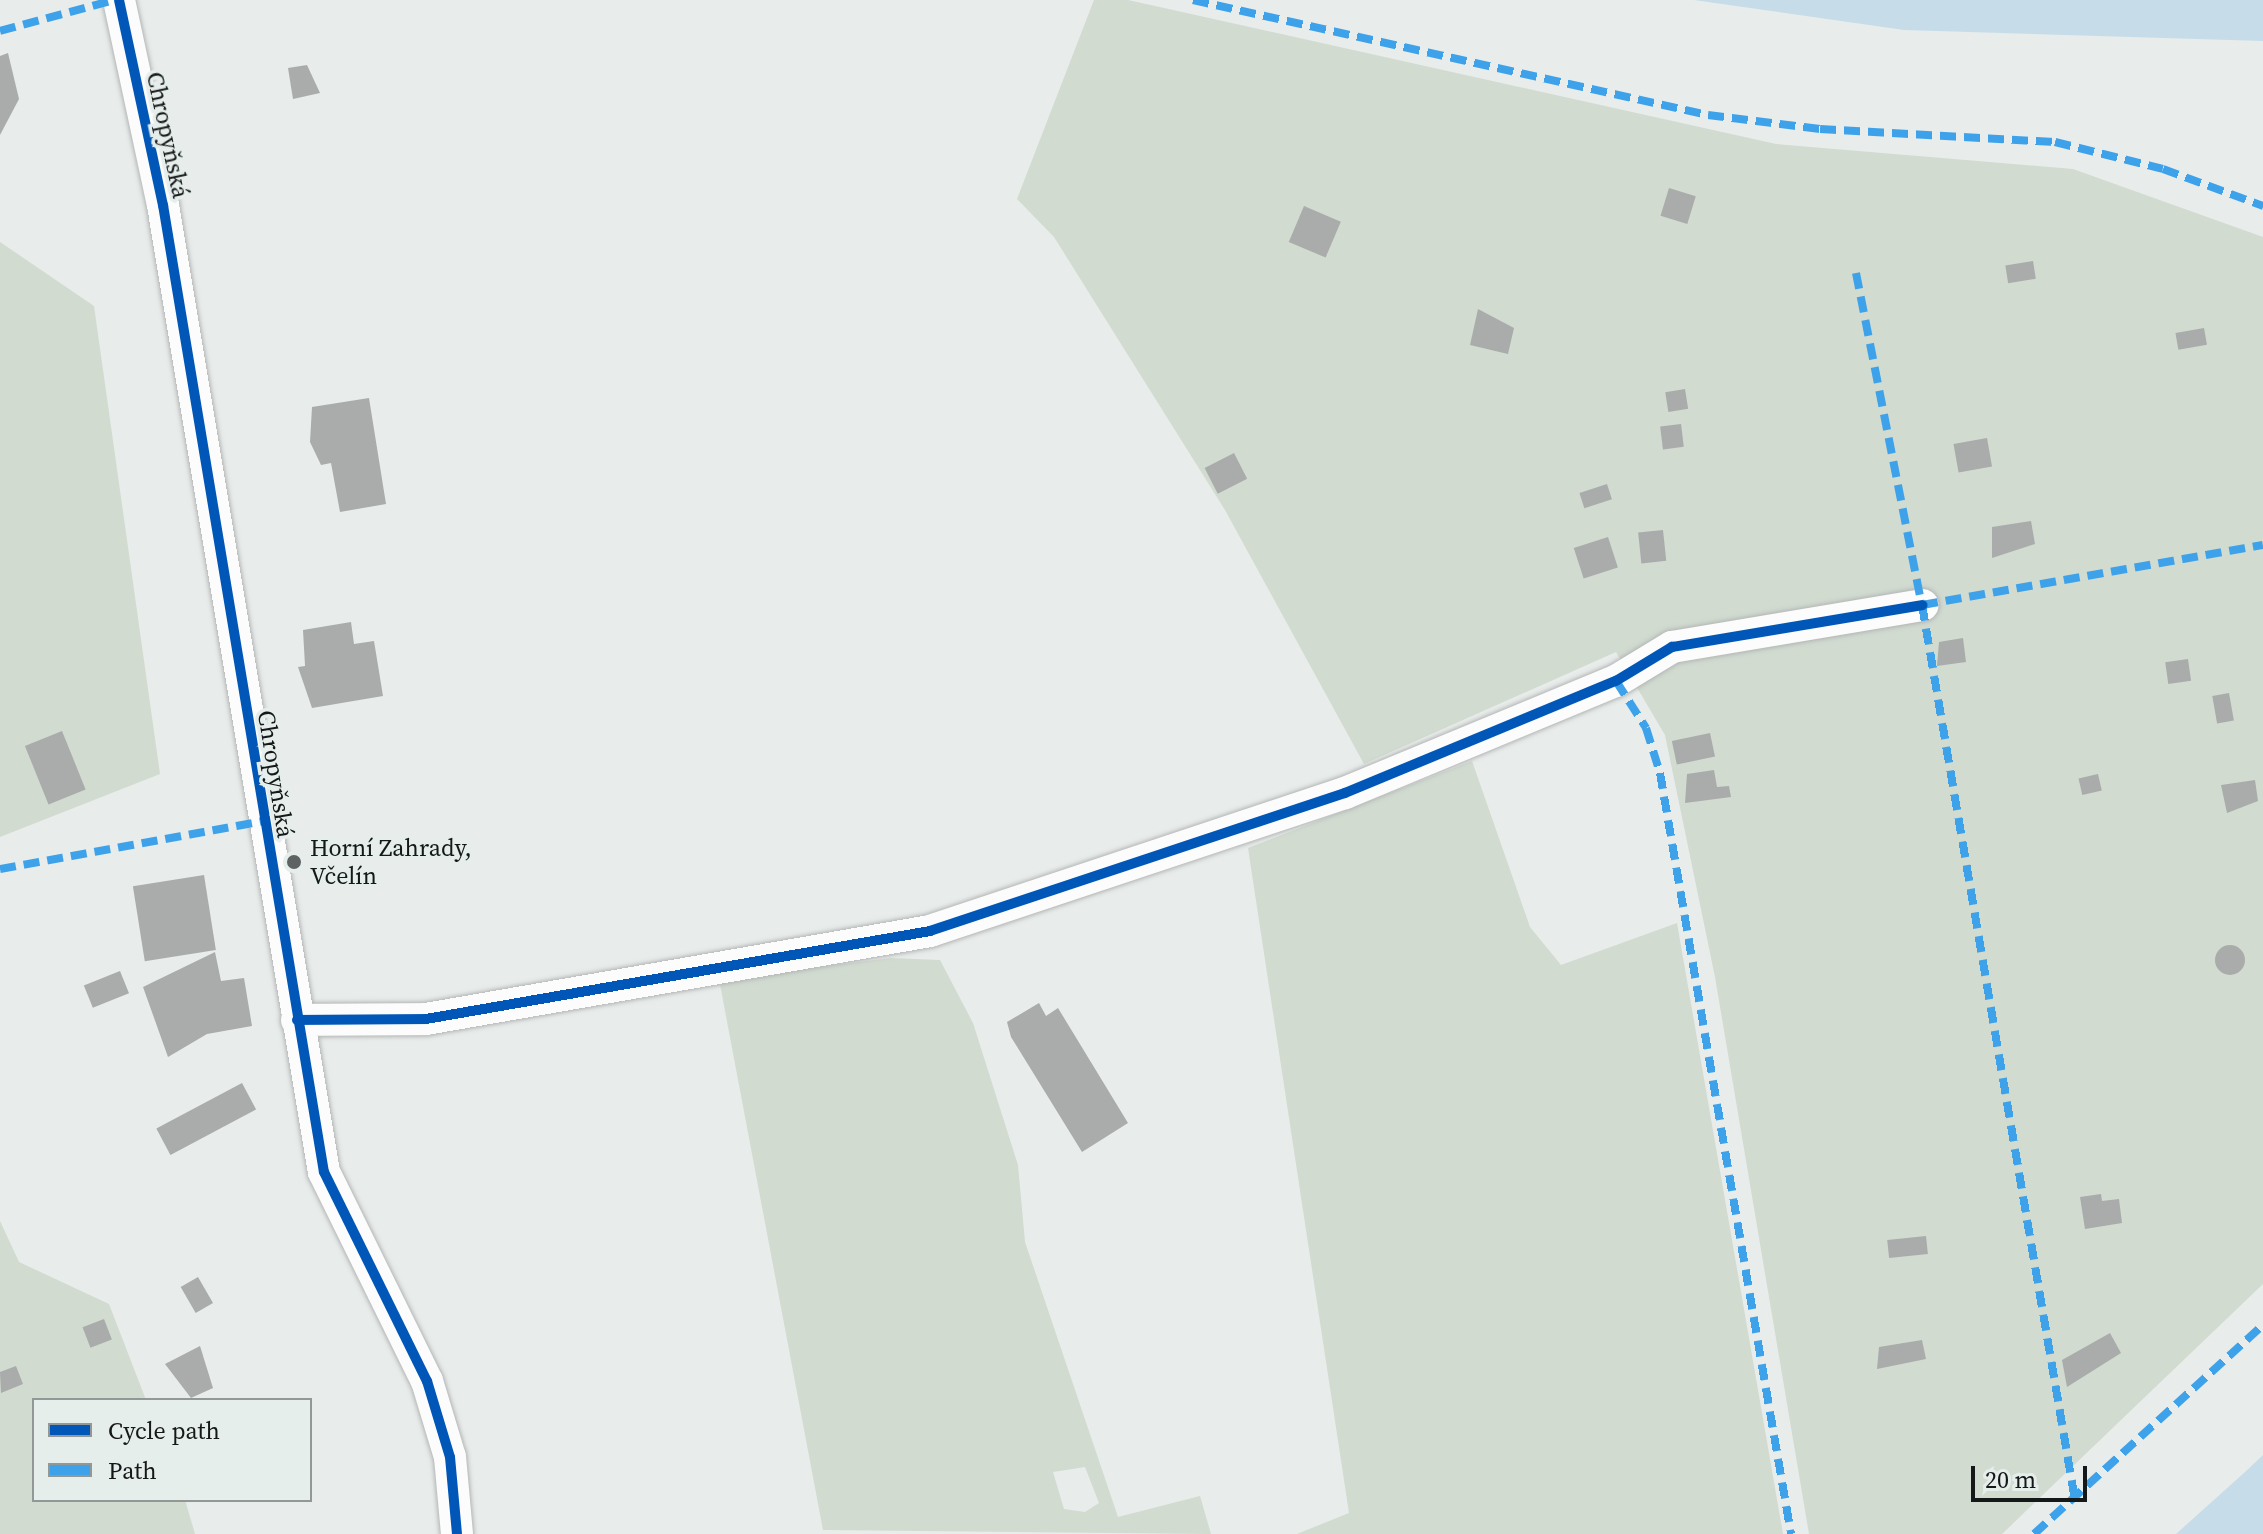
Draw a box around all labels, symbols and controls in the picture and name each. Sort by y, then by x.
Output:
street label: Chropyňská [141,69,195,201]
street label: Chropyňská [252,708,300,840]
place label: Horní Zahrady, Včelín [310,834,472,890]
marker: Horní Zahrady, Včelín [285,853,303,871]
legend [32,1398,312,1502]
text: Cycle path [108,1414,220,1447]
scale bar [1975,1450,2091,1500]
text: Path [108,1454,157,1487]
text: 20 m [1985,1463,2036,1496]

